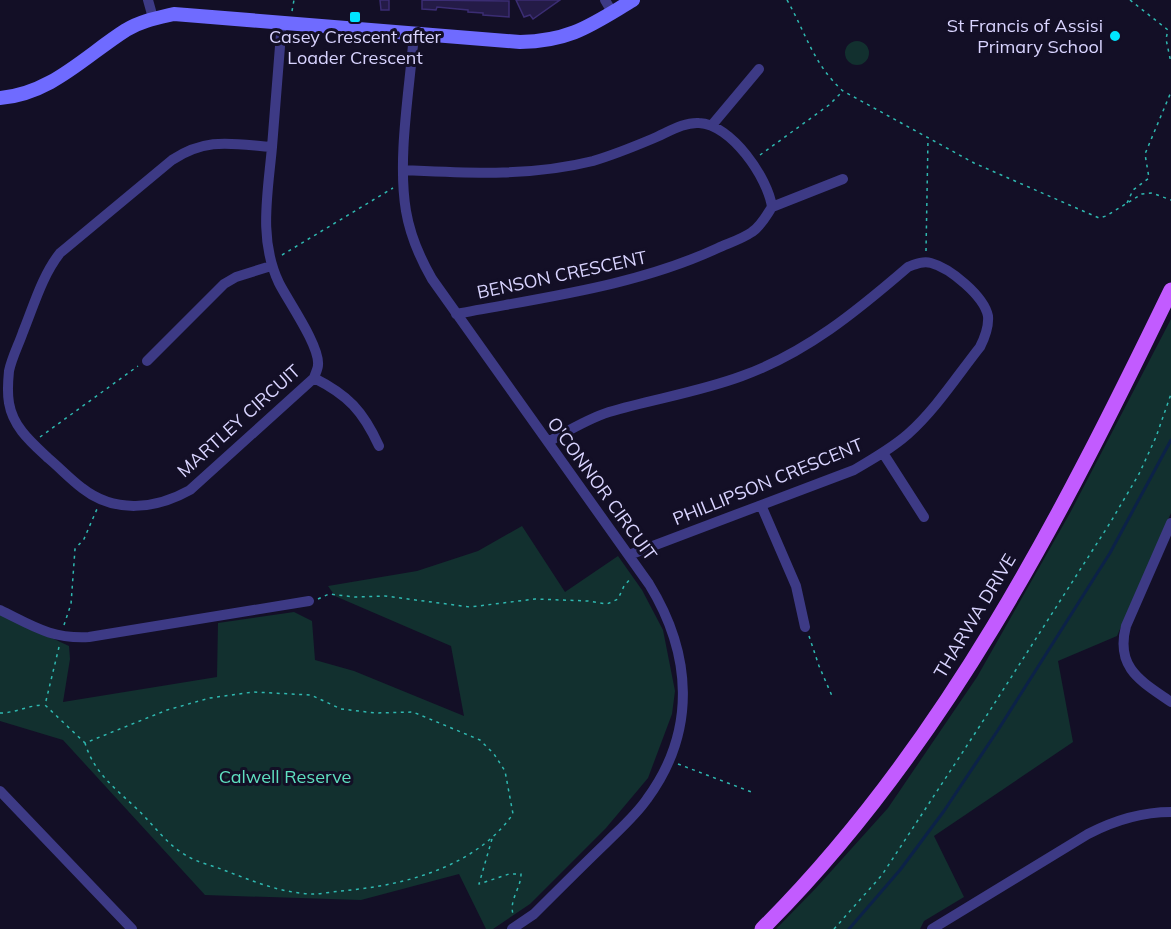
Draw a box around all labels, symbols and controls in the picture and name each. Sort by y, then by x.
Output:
marker: Casey Crescent after Loader Crescent [348,10,362,24]
place label: St Francis of Assisi Primary School [947,14,1103,58]
place label: Casey Crescent after Loader Crescent [269,25,442,69]
marker: St Francis of Assisi Primary School [1108,29,1122,43]
street label: BENSON CRESCENT [475,245,649,304]
street label: MARTLEY CIRCUIT [172,359,305,482]
street label: O'CONNOR CIRCUIT [543,412,662,565]
street label: PHILLIPSON CRESCENT [669,433,866,530]
street label: THARWA DRIVE [928,549,1021,682]
park label: Calwell Reserve [219,765,351,788]

